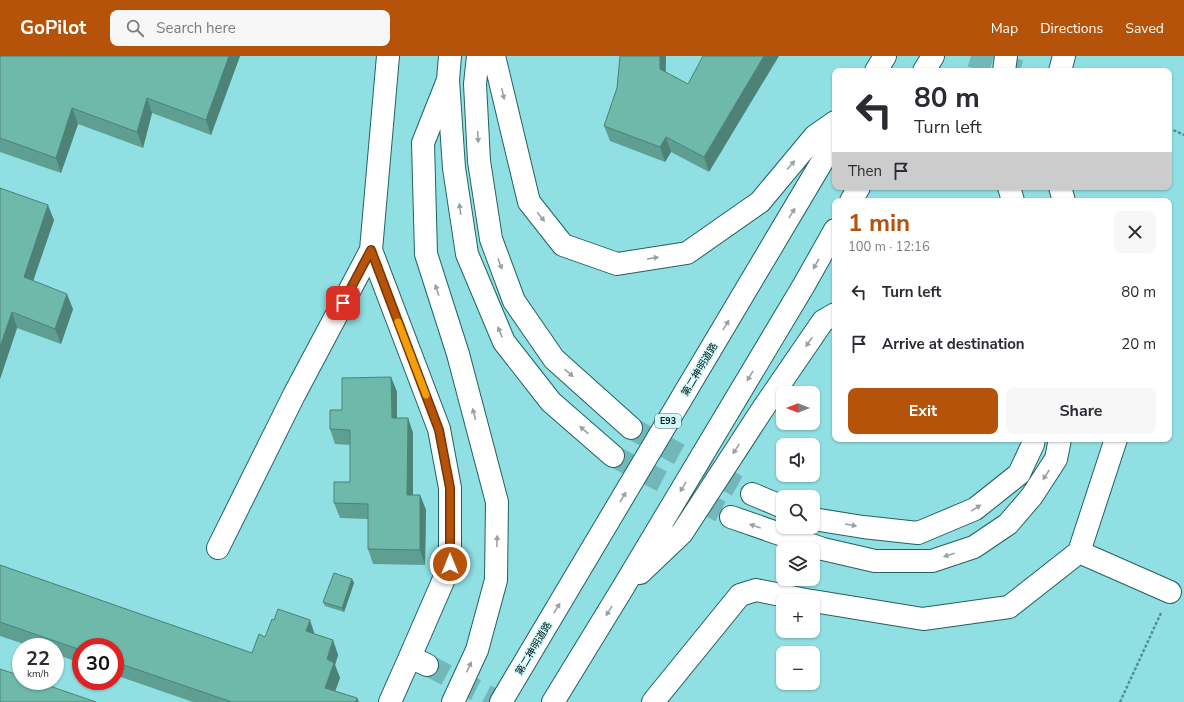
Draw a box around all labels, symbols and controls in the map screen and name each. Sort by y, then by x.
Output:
search box [110,10,390,46]
text: GoPilot [20,15,86,41]
icon: search [124,17,146,39]
text: Search here [156,18,236,38]
text: Map [991,19,1018,38]
text: Directions [1040,19,1103,38]
text: Saved [1125,19,1164,38]
text: 80 m [914,79,980,117]
icon: left [848,84,900,136]
one-way arrow [500,88,506,100]
text: Turn left [914,115,982,139]
one-way arrow [475,131,481,144]
one-way arrow [787,159,796,170]
icon: arrive [890,160,912,182]
text: Then [848,161,882,181]
one-way arrow [457,203,463,215]
one-way arrow [788,207,795,219]
text: 1 min [848,207,910,239]
one-way arrow [536,211,545,222]
button: close [1114,211,1156,253]
text: 100 m · 12:16 [848,238,930,256]
one-way arrow [647,255,659,261]
one-way arrow [812,258,819,270]
one-way arrow [498,259,504,271]
icon: left [848,281,870,303]
text: Turn left [882,282,941,302]
text: 80 m [1121,282,1156,302]
one-way arrow [434,283,440,295]
pin [326,286,360,320]
icon: arrive [332,292,354,314]
one-way arrow [722,319,729,331]
one-way arrow [497,327,503,338]
icon: arrive [848,333,870,355]
text: Arrive at destination [882,334,1025,354]
text: 20 m [1121,334,1156,354]
one-way arrow [805,336,813,347]
street label: 第二神明道路 [678,340,721,399]
one-way arrow [563,368,574,377]
one-way arrow [746,370,753,382]
north arrow [776,386,820,430]
map controls [776,386,820,690]
button: Exit [848,388,998,434]
button: Share [1006,388,1156,434]
one-way arrow [471,408,477,420]
road number: E93 [655,414,681,428]
one-way arrow [578,426,589,435]
button: sound [776,438,820,482]
one-way arrow [732,444,740,455]
one-way arrow [1042,469,1050,480]
one-way arrow [679,482,687,492]
button: search [776,490,820,534]
one-way arrow [620,491,627,502]
one-way arrow [970,504,982,511]
one-way arrow [749,522,761,528]
one-way arrow [845,522,858,528]
one-way arrow [494,534,500,547]
button: layers [776,542,820,586]
position arrow [429,543,471,585]
one-way arrow [942,553,954,559]
button: + [776,594,820,638]
one-way arrow [553,603,561,613]
one-way arrow [605,606,613,616]
street label: 第二神明道路 [512,619,555,678]
speed limit sign: 30 [72,638,124,690]
text: 22 [26,645,50,672]
button: − [776,646,820,690]
one-way arrow [466,661,472,672]
text: km/h [27,667,49,681]

